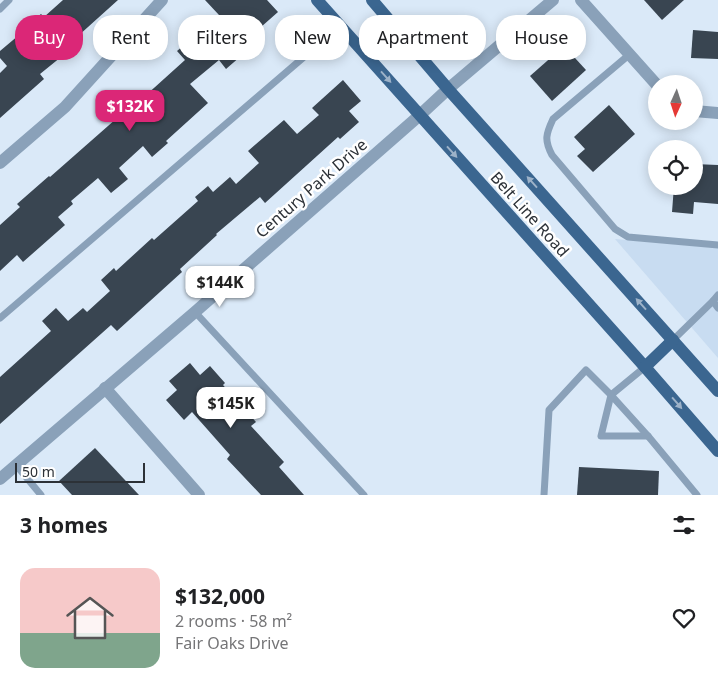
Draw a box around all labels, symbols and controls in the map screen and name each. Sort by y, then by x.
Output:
chip: Buy [15,15,83,60]
chip: Rent [93,15,168,60]
chip: Filters [178,15,265,60]
chip: New [275,15,349,60]
chip: Apartment [359,15,486,60]
chip: House [496,15,586,60]
one-way arrow [380,70,391,83]
north arrow [648,75,702,130]
map controls [648,75,703,195]
pin: $132K [95,90,165,132]
text: $132K [106,95,154,117]
street label: Century Park Drive [251,133,371,243]
button: locate [648,140,703,195]
one-way arrow [446,145,458,157]
street label: Belt Line Road [486,167,574,261]
one-way arrow [526,177,538,189]
pin: $144K [185,266,255,308]
text: $144K [196,271,244,293]
one-way arrow [635,297,646,310]
pin: $145K [196,386,266,429]
text: $145K [207,392,255,414]
one-way arrow [671,397,682,410]
scale bar [15,460,145,483]
text: 50 m [22,462,55,481]
text: 3 homes [20,511,108,539]
icon: filters [670,511,698,539]
text: $132,000 [175,582,265,610]
icon: home [60,588,120,648]
icon: heart [670,604,698,632]
text: 2 rooms · 58 m² [175,610,292,632]
text: Fair Oaks Drive [175,632,289,654]

